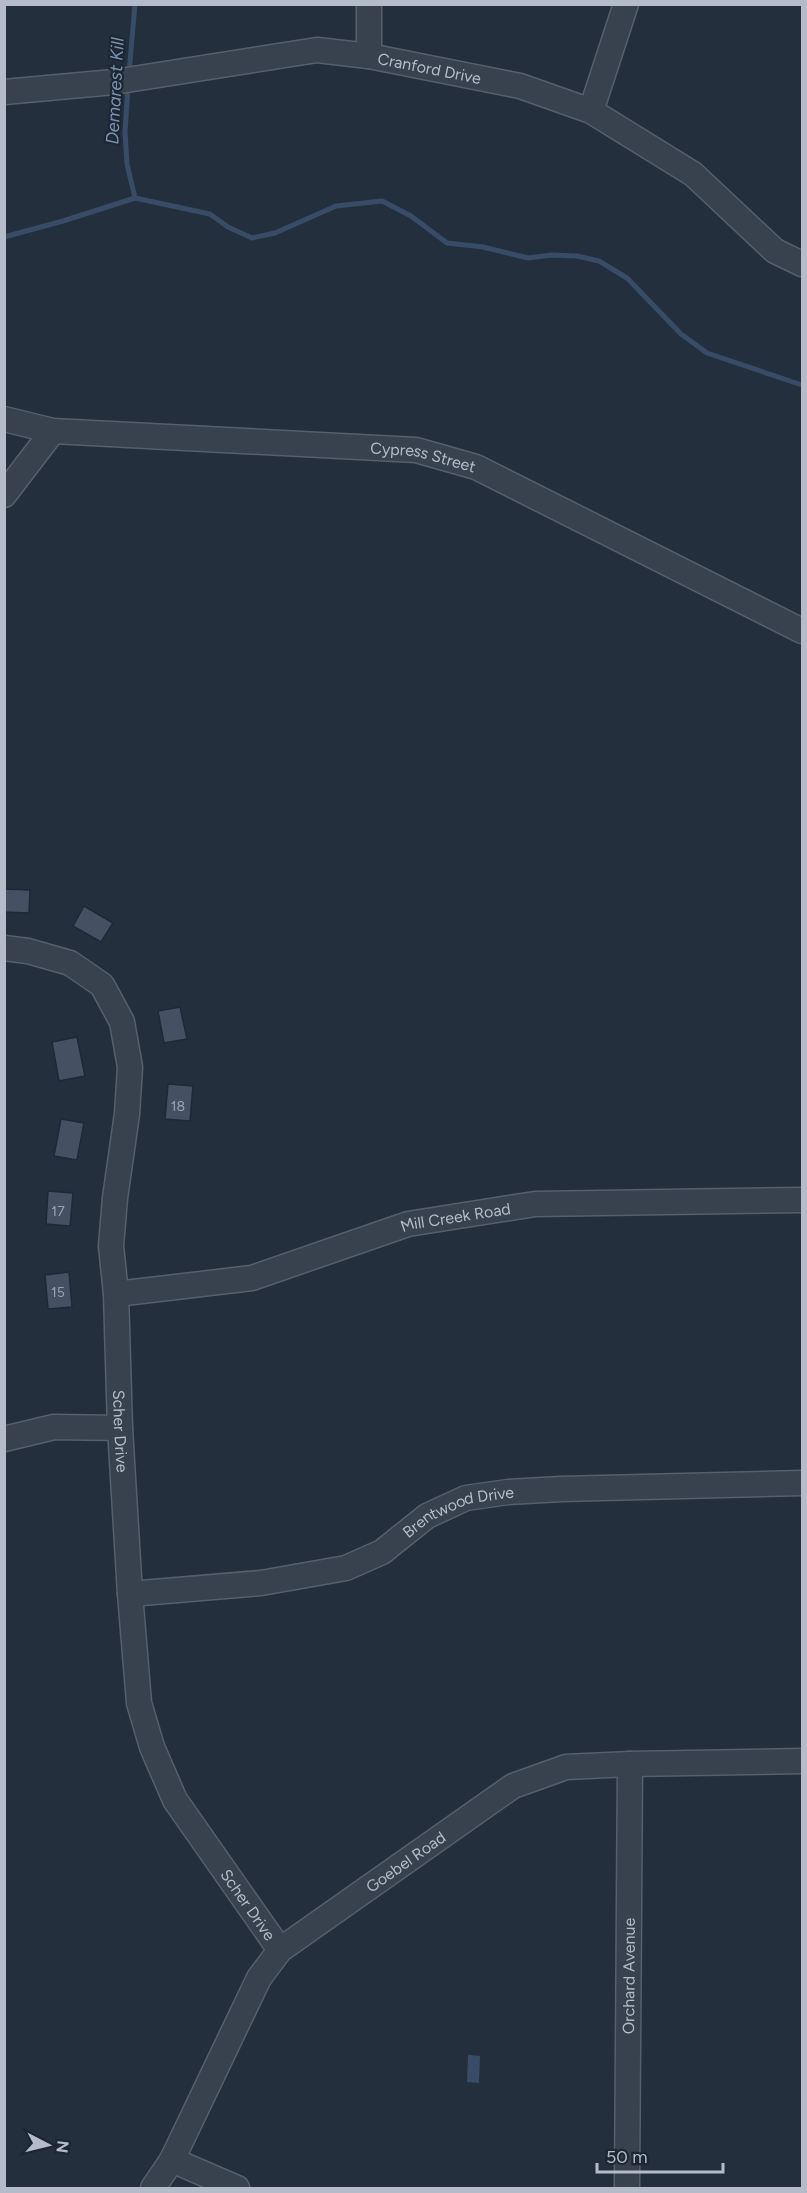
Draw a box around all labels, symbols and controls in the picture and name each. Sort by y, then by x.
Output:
water label: Demarest Kill [101,36,129,145]
street label: Cranford Drive [376,49,483,88]
street label: Cypress Street [370,439,478,476]
house number: 18 [171,1098,185,1115]
street label: Mill Creek Road [398,1199,512,1236]
house number: 17 [51,1203,65,1220]
house number: 15 [51,1284,65,1301]
street label: Scher Drive [109,1390,132,1473]
street label: Brentwood Drive [399,1483,515,1542]
street label: Goebel Road [362,1828,449,1897]
street label: Scher Drive [216,1866,279,1944]
street label: Orchard Avenue [619,1917,639,2034]
north arrow [18,2115,78,2175]
scale bar [597,2136,723,2174]
text: N [52,2139,73,2154]
text: 50 m [606,2146,648,2168]

